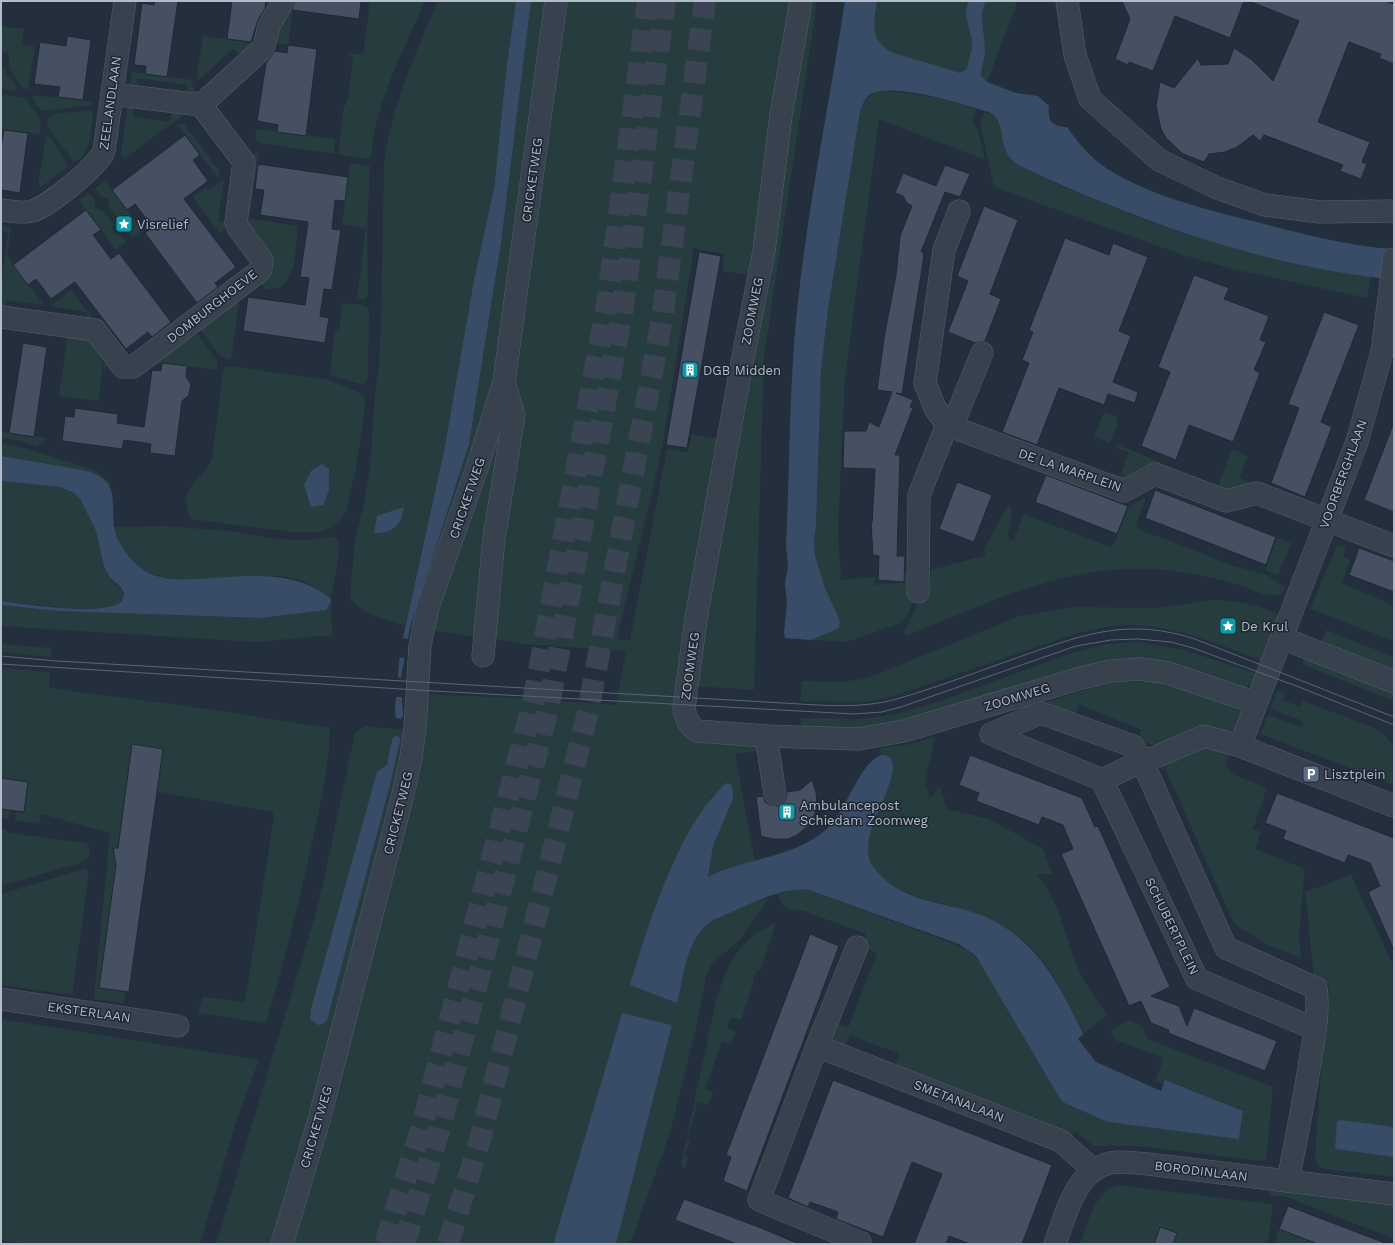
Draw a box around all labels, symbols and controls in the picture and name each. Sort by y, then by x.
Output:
street label: ZEELANDLAAN [96,55,124,151]
street label: CRICKETWEG [519,137,545,223]
place icon: Visrelief [114,214,134,234]
place label: Visrelief [137,217,188,232]
street label: DOMBURGHOEVE [164,266,260,346]
street label: ZOOMWEG [738,276,766,346]
building icon: DGB Midden [680,360,700,380]
place label: DGB Midden [703,363,781,378]
street label: VOORBERGHLAAN [1316,417,1370,531]
street label: DE LA MARPLEIN [1016,445,1124,495]
street label: CRICKETWEG [446,455,488,541]
place icon: De Krul [1218,616,1238,636]
place label: De Krul [1241,619,1288,634]
street label: ZOOMWEG [678,631,702,701]
street label: ZOOMWEG [982,680,1052,714]
parking icon: Lisztplein [1301,764,1321,784]
place label: Lisztplein [1324,767,1386,782]
street label: CRICKETWEG [380,770,416,856]
place label: Ambulancepost Schiedam Zoomweg [800,798,928,828]
building icon: Ambulancepost Schiedam Zoomweg [777,802,797,822]
street label: SCHUBERTPLEIN [1142,875,1202,977]
street label: EKSTERLAAN [46,999,132,1025]
street label: SMETANALAAN [912,1077,1006,1125]
street label: CRICKETWEG [297,1084,335,1170]
street label: BORODINLAAN [1154,1158,1248,1184]

